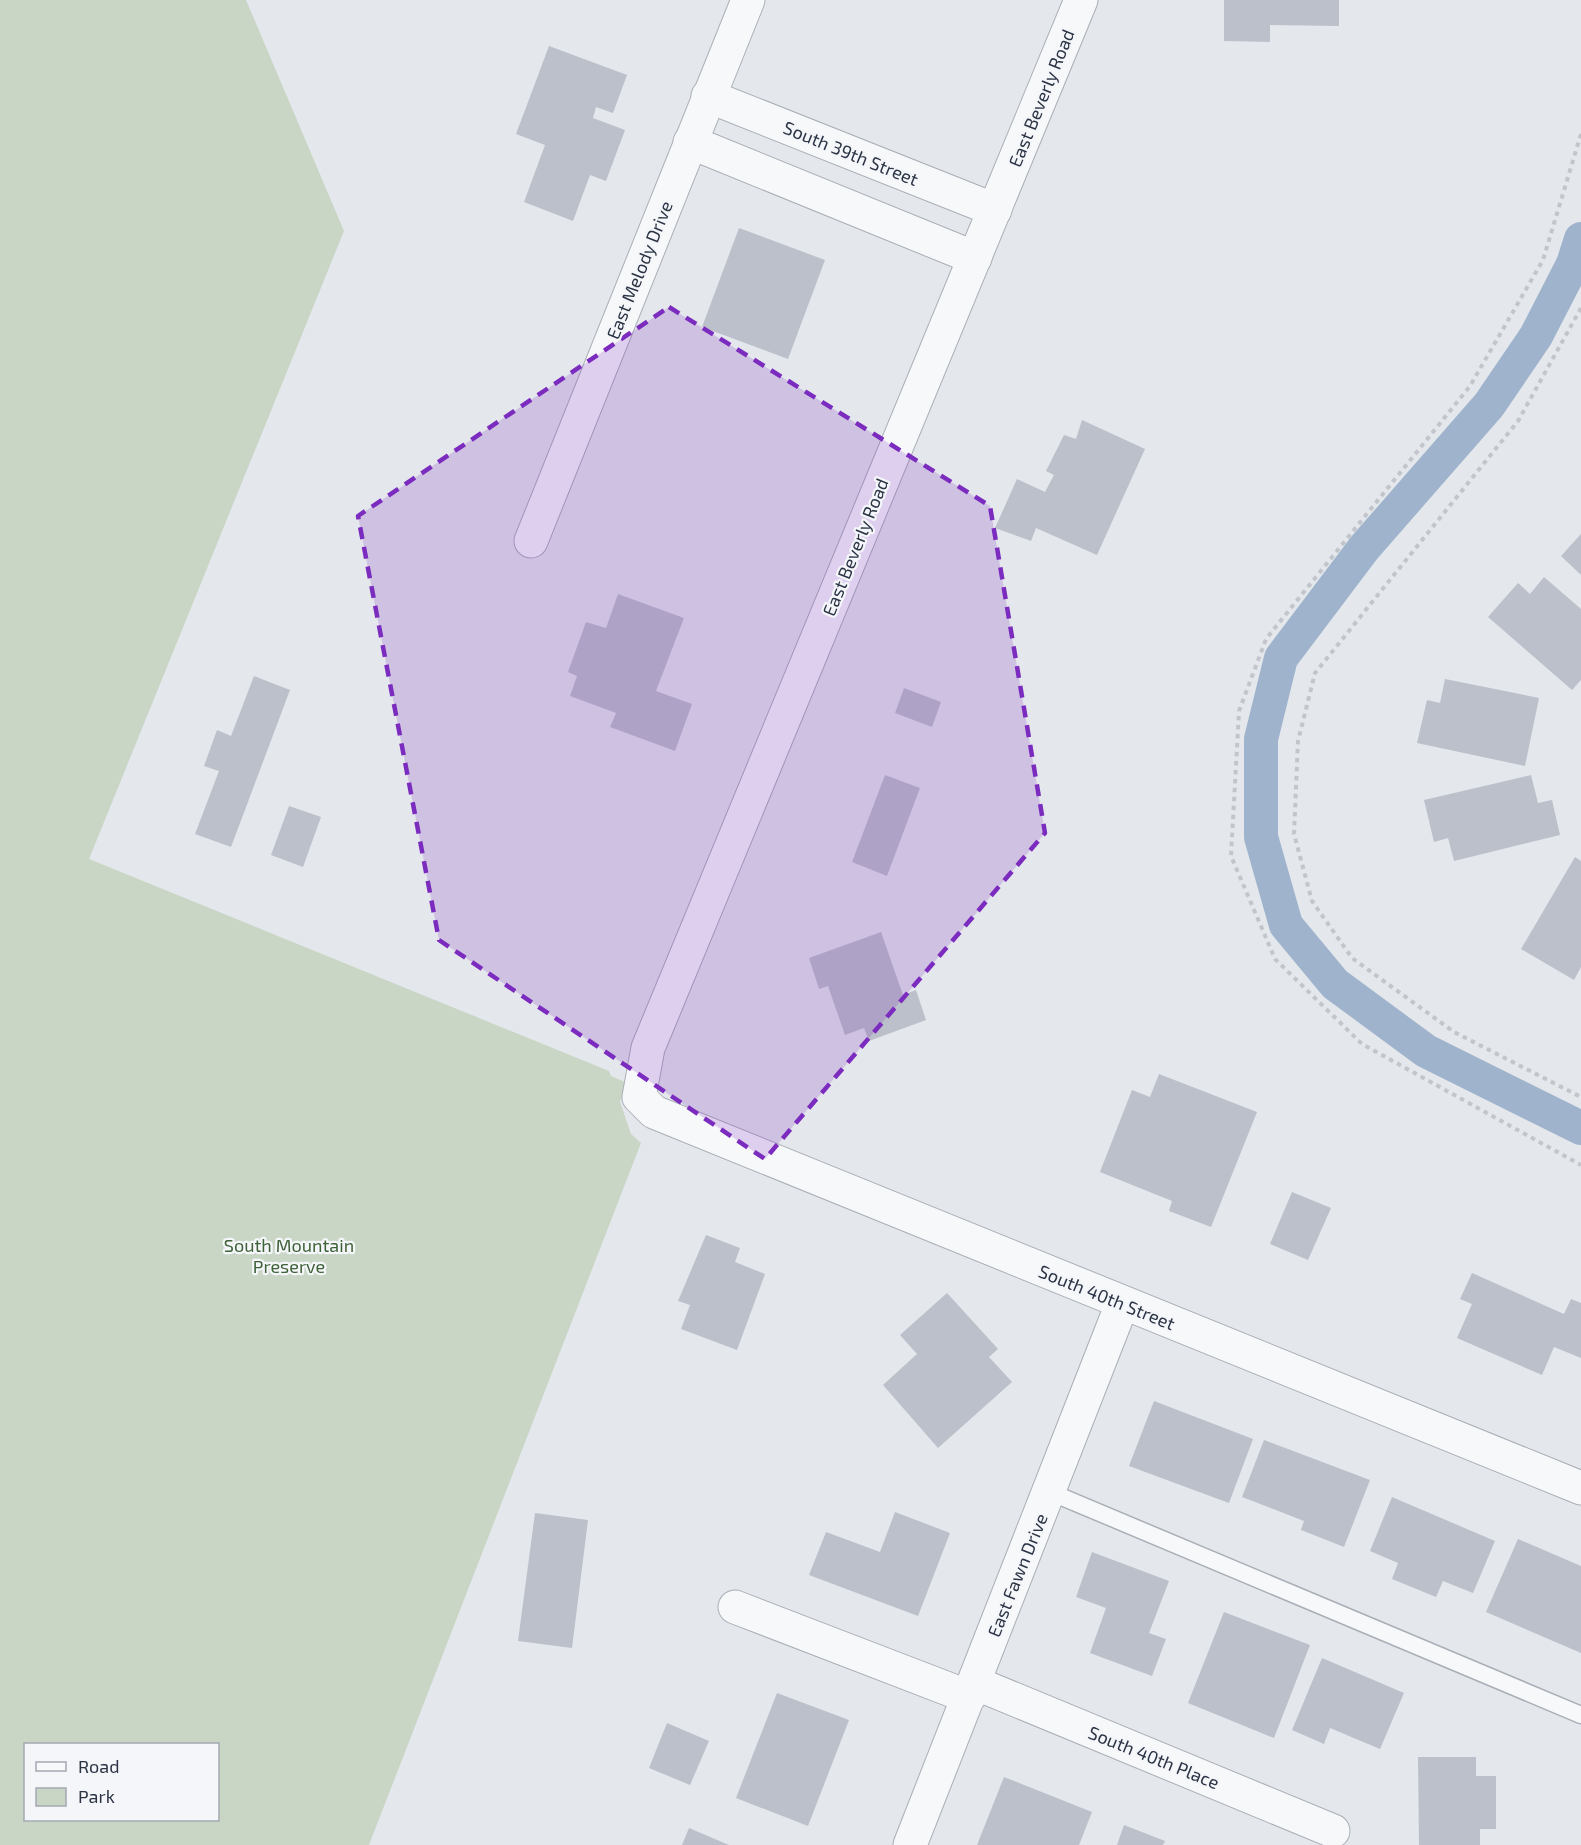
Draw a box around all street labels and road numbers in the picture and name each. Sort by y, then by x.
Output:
street label: East Beverly Road [1003,26,1079,170]
street label: South 39th Street [780,116,922,190]
street label: East Melody Drive [601,198,677,342]
street label: East Beverly Road [817,475,893,619]
street label: South 40th Street [1036,1260,1179,1334]
street label: East Fawn Drive [982,1510,1052,1640]
street label: South 40th Place [1085,1721,1223,1793]

